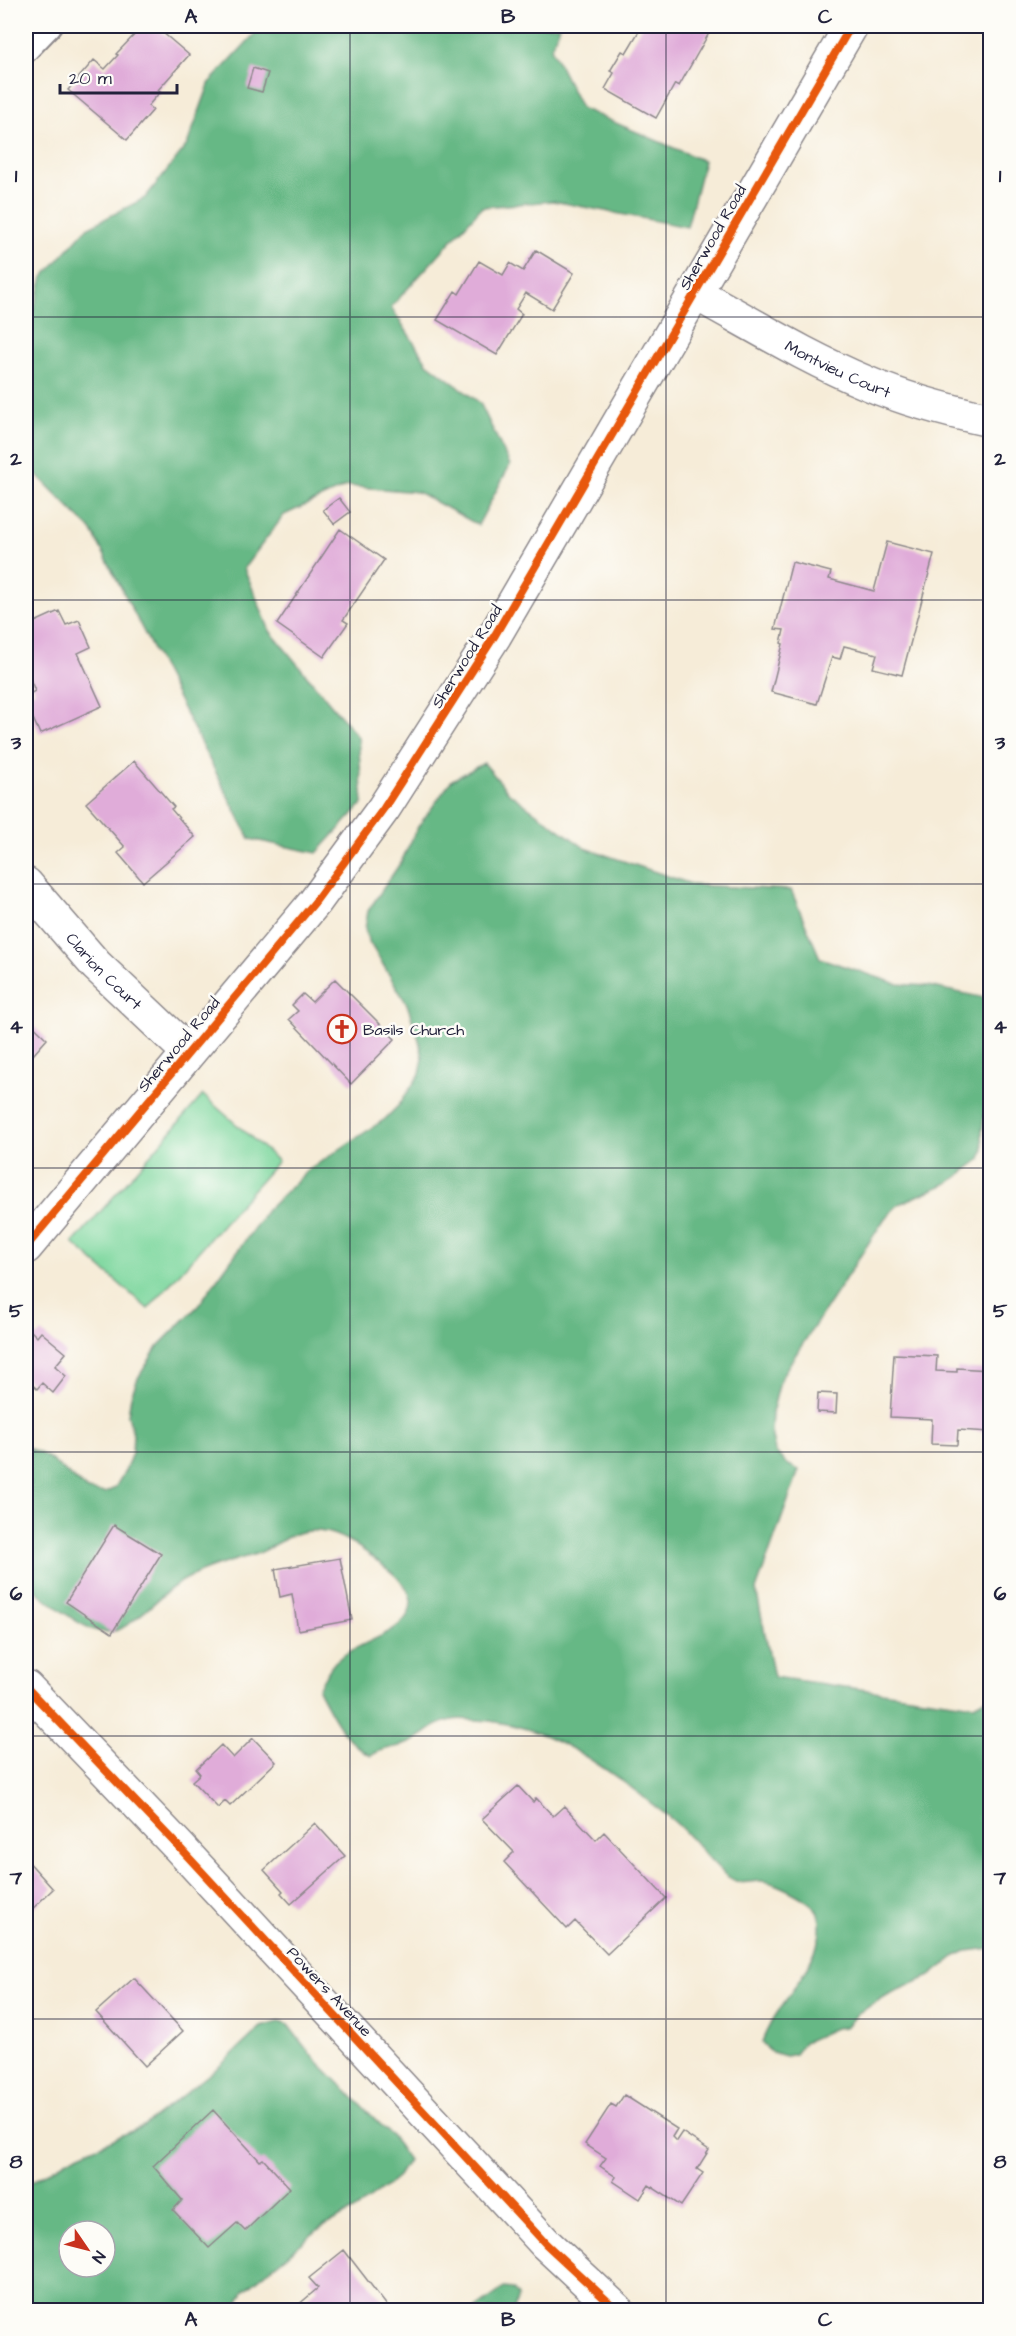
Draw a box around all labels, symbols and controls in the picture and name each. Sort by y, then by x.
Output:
text: A [185,3,198,31]
text: B [501,3,516,31]
text: C [818,3,833,31]
scale bar [60,57,177,95]
text: 20 m [69,66,112,91]
text: 1 [15,162,18,190]
text: 1 [999,162,1002,190]
street label: Sherwood Road [674,181,752,294]
street label: Montvieu Court [781,335,894,404]
text: 2 [9,445,22,473]
text: 2 [993,445,1006,473]
street label: Sherwood Road [426,601,507,712]
text: 3 [10,729,22,757]
text: 3 [994,729,1006,757]
street label: Clarion Court [61,928,147,1015]
street label: Sherwood Road [132,992,225,1097]
text: 4 [9,1013,23,1041]
church icon: Basils Church [326,1013,358,1045]
text: 4 [993,1013,1007,1041]
place label: Basils Church [363,1019,464,1041]
text: 5 [9,1297,24,1325]
text: 5 [993,1297,1008,1325]
text: 6 [10,1580,23,1608]
text: 6 [994,1580,1007,1608]
text: 7 [9,1864,23,1892]
text: 7 [993,1864,1007,1892]
street label: Powers Avenue [282,1942,377,2042]
text: 8 [10,2148,23,2176]
text: 8 [994,2148,1007,2176]
north arrow [57,2219,117,2279]
text: N [87,2247,110,2267]
text: A [185,2306,198,2334]
text: B [501,2306,516,2334]
text: C [818,2306,833,2334]

